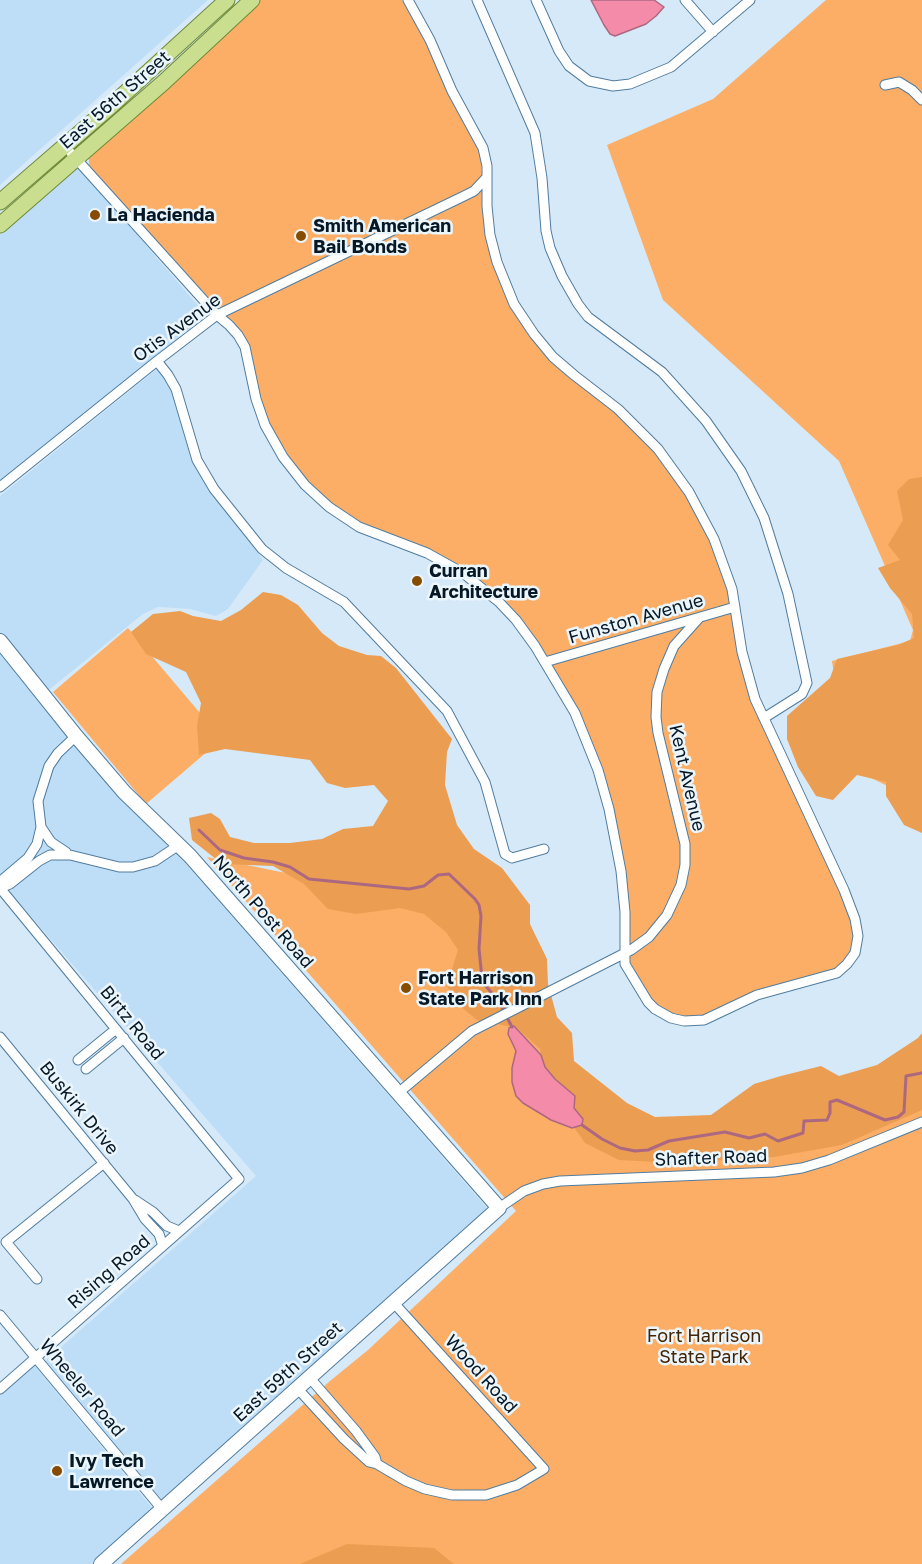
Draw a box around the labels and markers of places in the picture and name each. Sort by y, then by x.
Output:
place label: La Hacienda [107,204,215,226]
marker: La Hacienda [88,208,102,222]
place label: Smith American Bail Bonds [313,215,451,258]
marker: Smith American Bail Bonds [294,229,308,243]
place label: Curran Architecture [429,560,538,602]
marker: Curran Architecture [410,574,424,588]
place label: Fort Harrison State Park Inn [418,967,542,1010]
marker: Fort Harrison State Park Inn [399,981,413,995]
place label: Ivy Tech Lawrence [69,1450,154,1492]
marker: Ivy Tech Lawrence [50,1464,64,1478]

